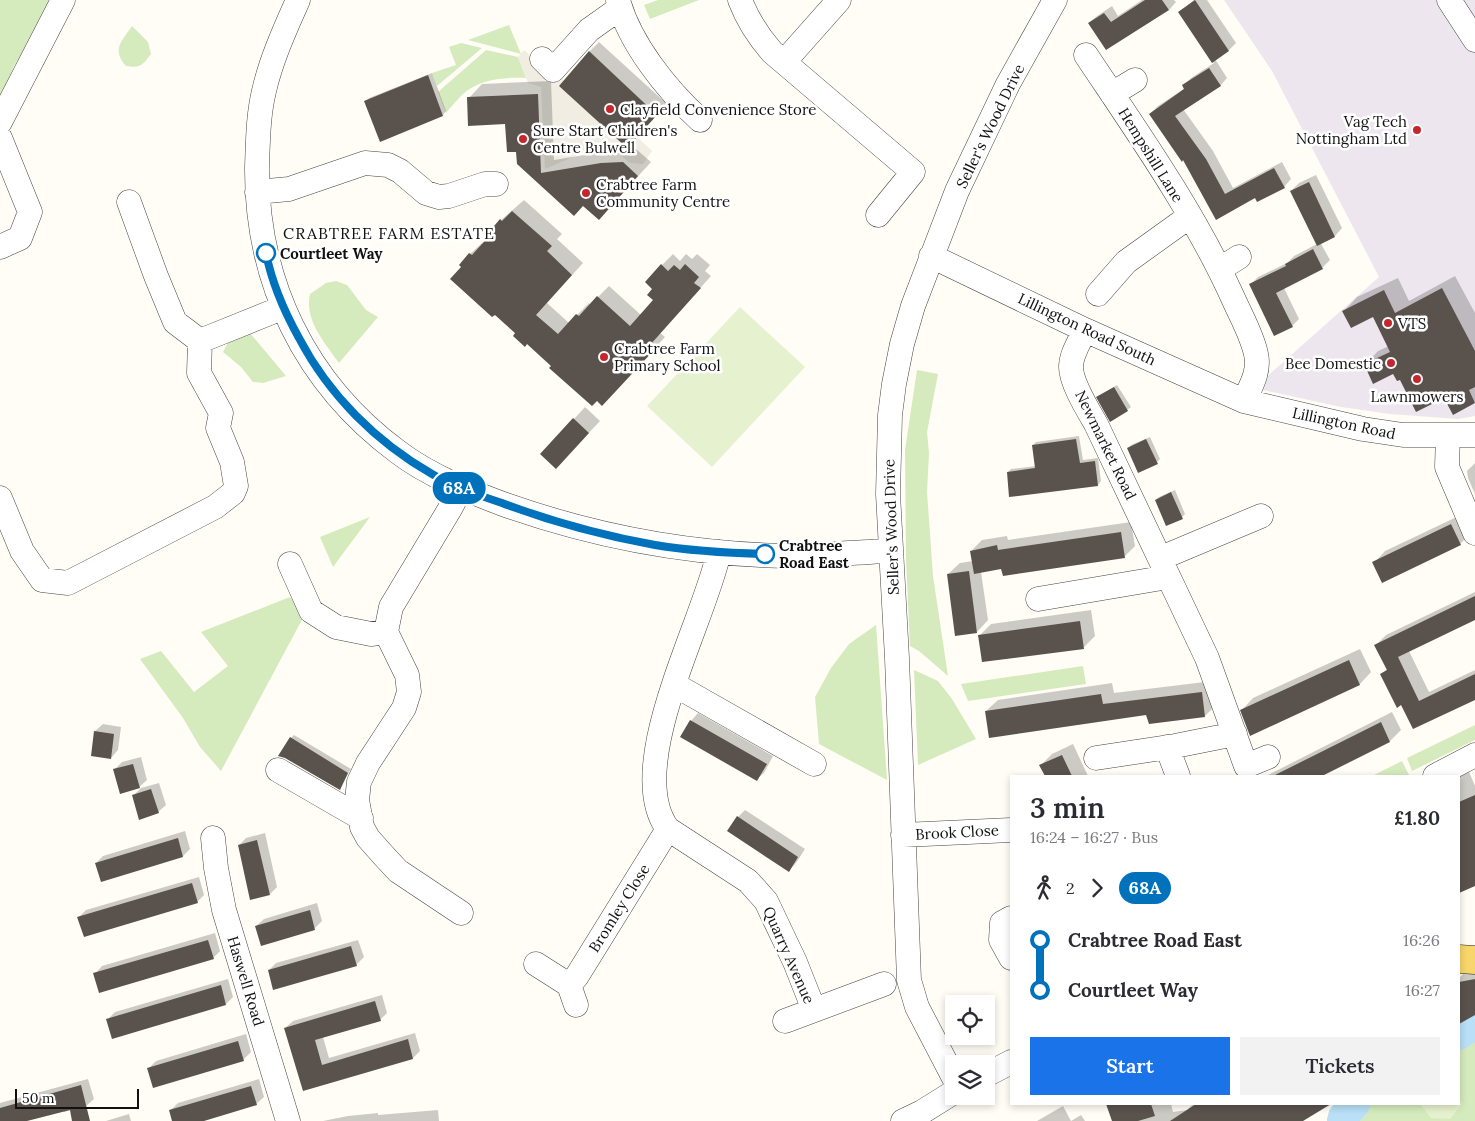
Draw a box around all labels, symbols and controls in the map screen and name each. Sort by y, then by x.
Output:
street label: Seller's Wood Drive [952,61,1028,191]
place label: Clayfield Convenience Store [620,100,816,119]
marker: Clayfield Convenience Store [604,103,616,115]
street label: Hempshill Lane [1114,104,1188,206]
place label: Vag Tech Nottingham Ltd [1296,112,1407,148]
place label: Sure Start Children's Centre Bulwell [533,121,677,157]
marker: Vag Tech Nottingham Ltd [1411,124,1423,136]
marker: Sure Start Children's Centre Bulwell [517,133,529,145]
place label: Crabtree Farm Community Centre [596,175,730,211]
marker: Crabtree Farm Community Centre [580,187,592,199]
district label: CRABTREE FARM ESTATE [283,223,495,243]
marker: Courtleet Way [256,243,276,263]
place label: Courtleet Way [280,244,383,263]
street label: Lillington Road South [1015,289,1159,369]
place label: VTS [1397,314,1426,333]
marker: VTS [1382,317,1394,329]
place label: Crabtree Farm Primary School [614,339,721,375]
marker: Crabtree Farm Primary School [598,351,610,363]
place label: Bee Domestic [1285,354,1381,373]
marker: Bee Domestic [1385,357,1397,369]
marker: Lawnmowers [1411,373,1423,385]
street label: Newmarket Road [1071,387,1141,503]
place label: Lawnmowers [1370,387,1464,406]
street label: Lillington Road [1291,403,1397,443]
street label: Seller's Wood Drive [879,459,903,595]
line badge: 68A [430,472,488,504]
text: 68A [443,476,475,499]
place label: Crabtree Road East [779,536,850,572]
marker: Crabtree Road East [755,544,775,564]
text: 3 min [1030,790,1105,826]
text: £1.80 [1394,806,1440,830]
street label: Brook Close [915,820,999,844]
text: 16:24 – 16:27 · Bus [1030,827,1158,847]
street label: Bromley Close [584,860,654,956]
icon: walk [1030,874,1058,902]
icon: forward [1083,874,1111,902]
text: 68A [1129,876,1161,899]
text: 2 [1066,878,1075,898]
street label: Quarry Avenue [759,903,819,1007]
text: Crabtree Road East [1068,928,1242,952]
text: 16:26 [1403,930,1440,950]
street label: Haswell Road [223,934,269,1028]
text: Courtleet Way [1068,978,1198,1002]
text: 16:27 [1405,980,1440,1000]
map controls [945,995,995,1105]
button: locate [945,995,995,1045]
button: Start [1030,1037,1230,1095]
button: Tickets [1240,1037,1440,1095]
button: layers [945,1055,995,1105]
scale bar [15,1086,139,1109]
text: 50 m [22,1089,55,1107]

